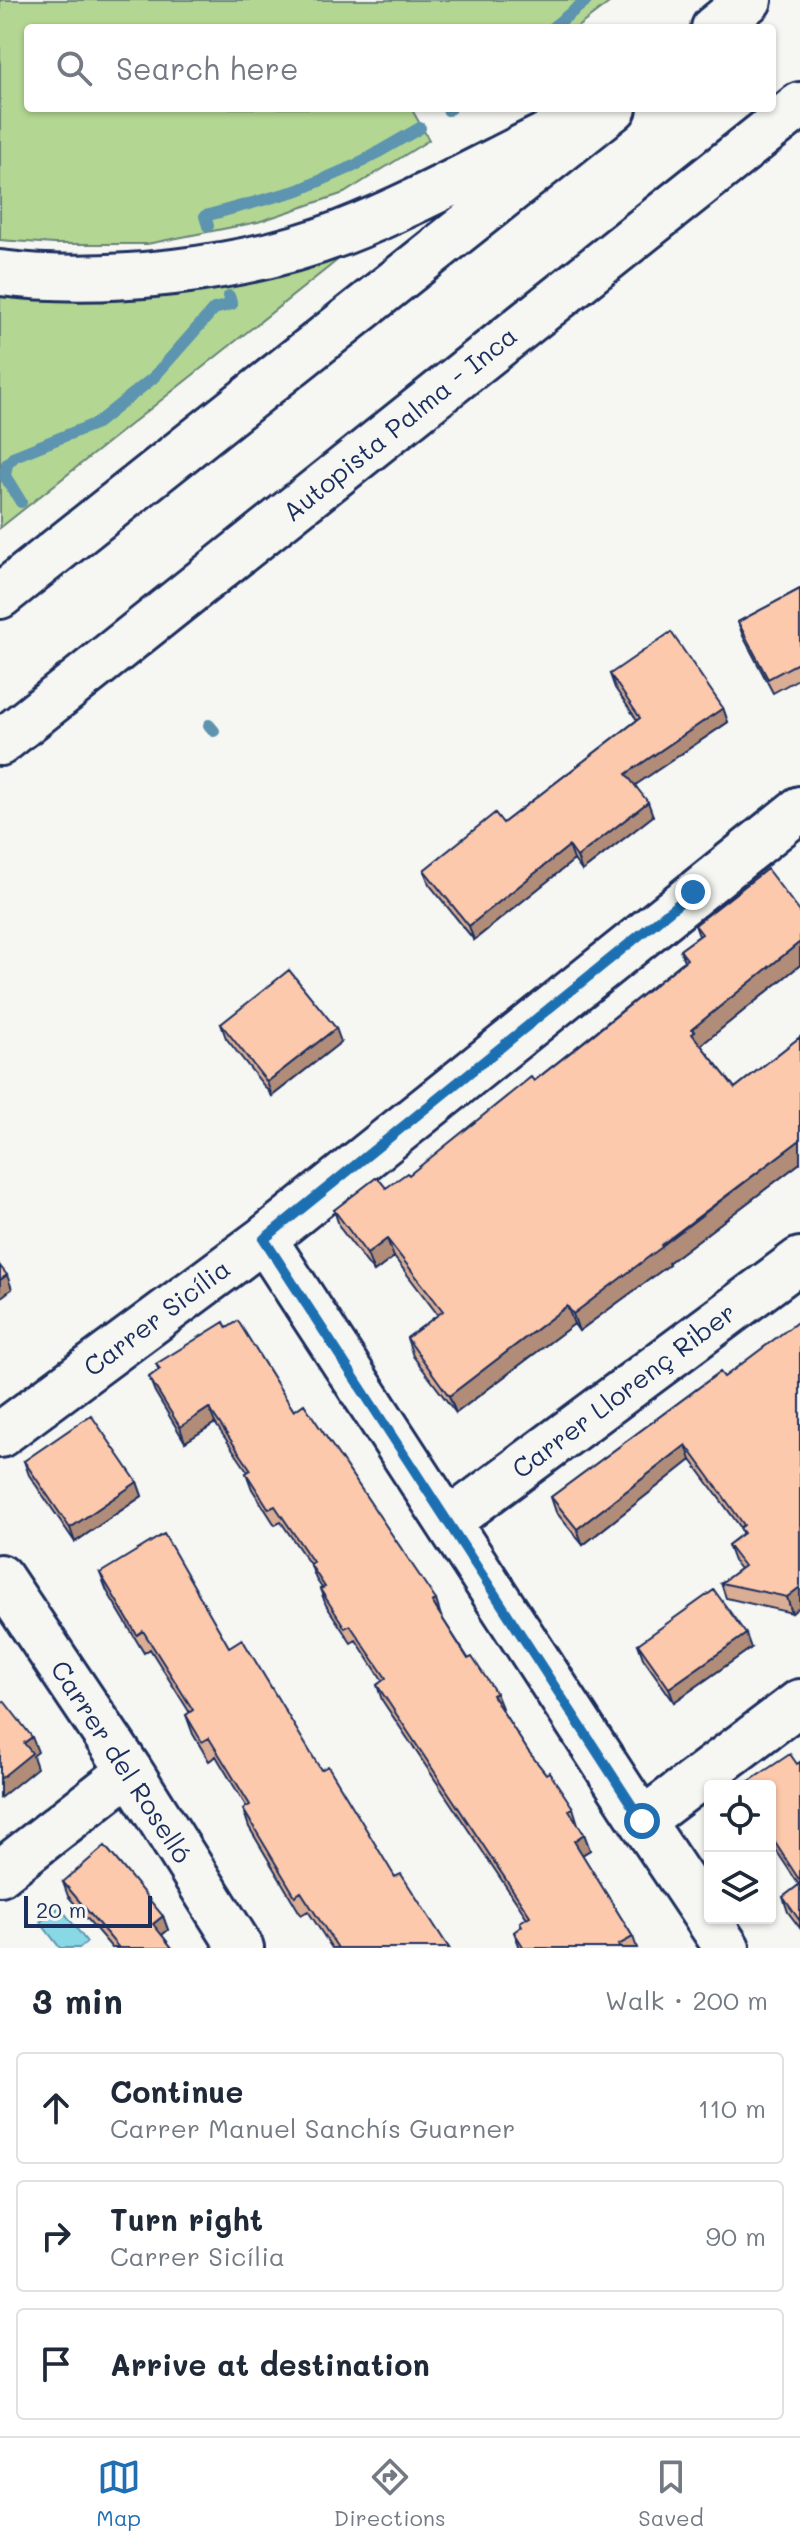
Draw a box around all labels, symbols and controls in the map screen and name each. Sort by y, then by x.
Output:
search box [24,24,776,112]
icon: search [52,46,96,90]
text: Search here [116,48,299,88]
street label: Autopista Palma - Inca [275,318,524,528]
route end [675,874,711,910]
street label: Carrer Sicília [76,1251,237,1383]
street label: Carrer Llorenç Riber [505,1295,742,1485]
street label: Carrer del Roselló [44,1654,200,1869]
map controls [704,1780,776,1924]
button: locate [704,1780,776,1852]
route start [624,1803,660,1839]
button: layers [704,1852,776,1924]
scale bar [24,1892,152,1928]
text: 20 m [36,1895,86,1924]
text: 3 min [32,1978,123,2023]
text: Walk · 200 m [605,1983,768,2017]
text: Continue [110,2071,243,2111]
icon: ahead [34,2086,78,2130]
text: 110 m [698,2091,766,2125]
text: Carrer Manuel Sanchís Guarner [110,2111,515,2145]
text: Turn right [110,2199,263,2239]
icon: right [34,2214,78,2258]
text: 90 m [706,2219,766,2253]
text: Carrer Sicília [110,2239,285,2273]
icon: arrive [34,2342,78,2386]
text: Arrive at destination [110,2344,430,2384]
tab: Map [96,2455,141,2532]
tab: Directions [334,2455,446,2532]
tab: Saved [638,2455,704,2532]

